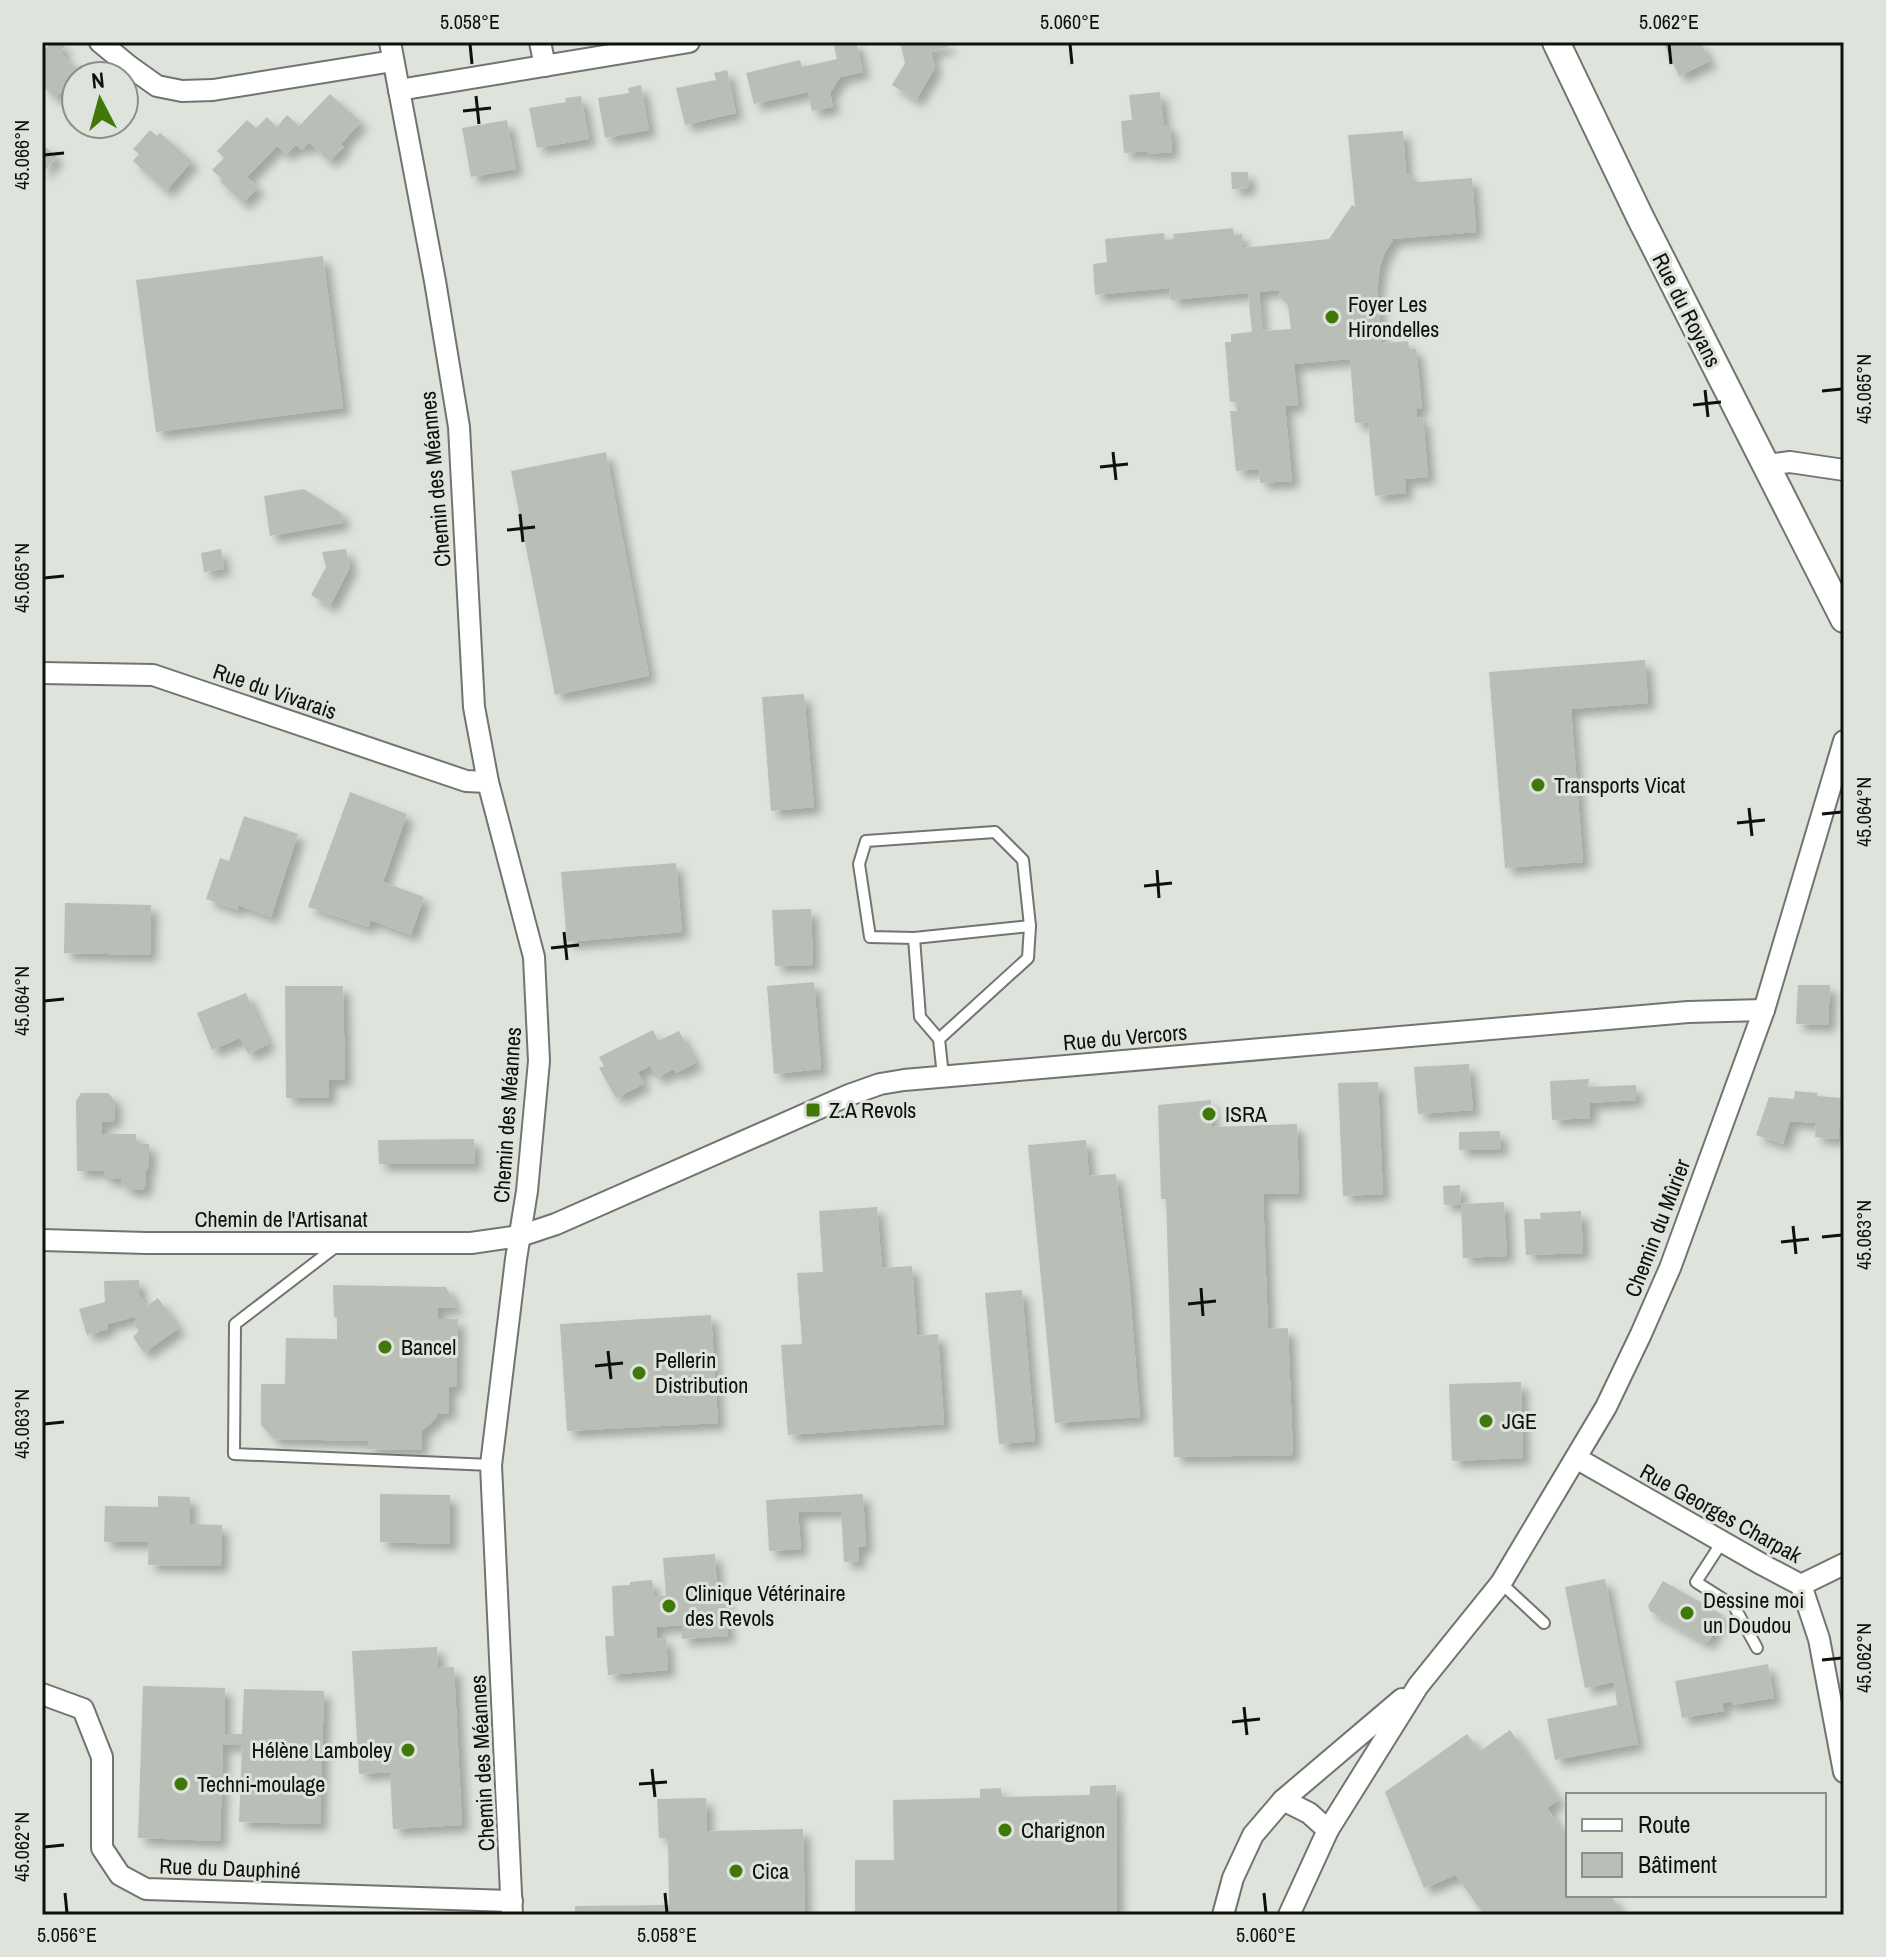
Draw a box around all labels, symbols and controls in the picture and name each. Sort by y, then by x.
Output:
text: 5.058°E [440,8,500,35]
text: 5.060°E [1040,8,1100,35]
text: 5.062°E [1639,8,1699,35]
north arrow [60,60,140,140]
text: N [90,65,106,96]
text: 45.066°N [8,120,35,190]
street label: Rue du Royans [1645,248,1729,372]
place label: Foyer Les Hirondelles [1348,289,1439,344]
marker: Foyer Les Hirondelles [1323,308,1341,326]
text: 45.065°N [1850,354,1877,424]
street label: Chemin des Méannes [412,390,458,568]
text: 45.065°N [8,543,35,613]
street label: Rue du Vivarais [209,656,341,726]
place label: Transports Vicat [1554,770,1685,800]
marker: Transports Vicat [1529,776,1547,794]
text: 45.064°N [1850,777,1877,847]
text: 45.064°N [8,966,35,1036]
street label: Rue du Vercors [1062,1017,1188,1057]
street label: Chemin des Méannes [486,1026,528,1204]
place label: Z.A Revols [829,1095,916,1125]
place label: ISRA [1225,1099,1268,1129]
marker: Z.A Revols [804,1101,822,1119]
marker: ISRA [1200,1105,1218,1123]
street label: Chemin du Mûrier [1617,1155,1697,1301]
text: 45.063°N [1850,1200,1877,1270]
street label: Chemin de l'Artisanat [195,1204,367,1234]
place label: Bancel [401,1332,456,1362]
marker: Bancel [376,1338,394,1356]
place label: Pellerin Distribution [655,1345,748,1400]
marker: Pellerin Distribution [630,1364,648,1382]
text: 45.063°N [8,1389,35,1459]
place label: JGE [1502,1406,1537,1436]
marker: JGE [1477,1412,1495,1430]
street label: Rue Georges Charpak [1635,1456,1808,1570]
place label: Clinique Vétérinaire des Revols [685,1578,845,1633]
place label: Dessine moi un Doudou [1703,1585,1804,1640]
marker: Clinique Vétérinaire des Revols [660,1597,678,1615]
marker: Dessine moi un Doudou [1678,1604,1696,1622]
text: 45.062°N [1850,1623,1877,1693]
street label: Chemin des Méannes [462,1674,502,1852]
place label: Hélène Lamboley [252,1735,392,1765]
marker: Hélène Lamboley [399,1741,417,1759]
place label: Techni-moulage [197,1769,325,1799]
marker: Techni-moulage [172,1775,190,1793]
legend [1566,1793,1826,1897]
text: Route [1638,1808,1691,1840]
text: 45.062°N [8,1812,35,1882]
place label: Charignon [1021,1815,1105,1845]
marker: Charignon [996,1821,1014,1839]
text: Bâtiment [1638,1848,1717,1880]
street label: Rue du Dauphiné [159,1851,301,1885]
place label: Cica [752,1856,789,1886]
marker: Cica [727,1862,745,1880]
text: 5.056°E [37,1921,97,1948]
text: 5.058°E [637,1921,697,1948]
text: 5.060°E [1236,1921,1296,1948]

